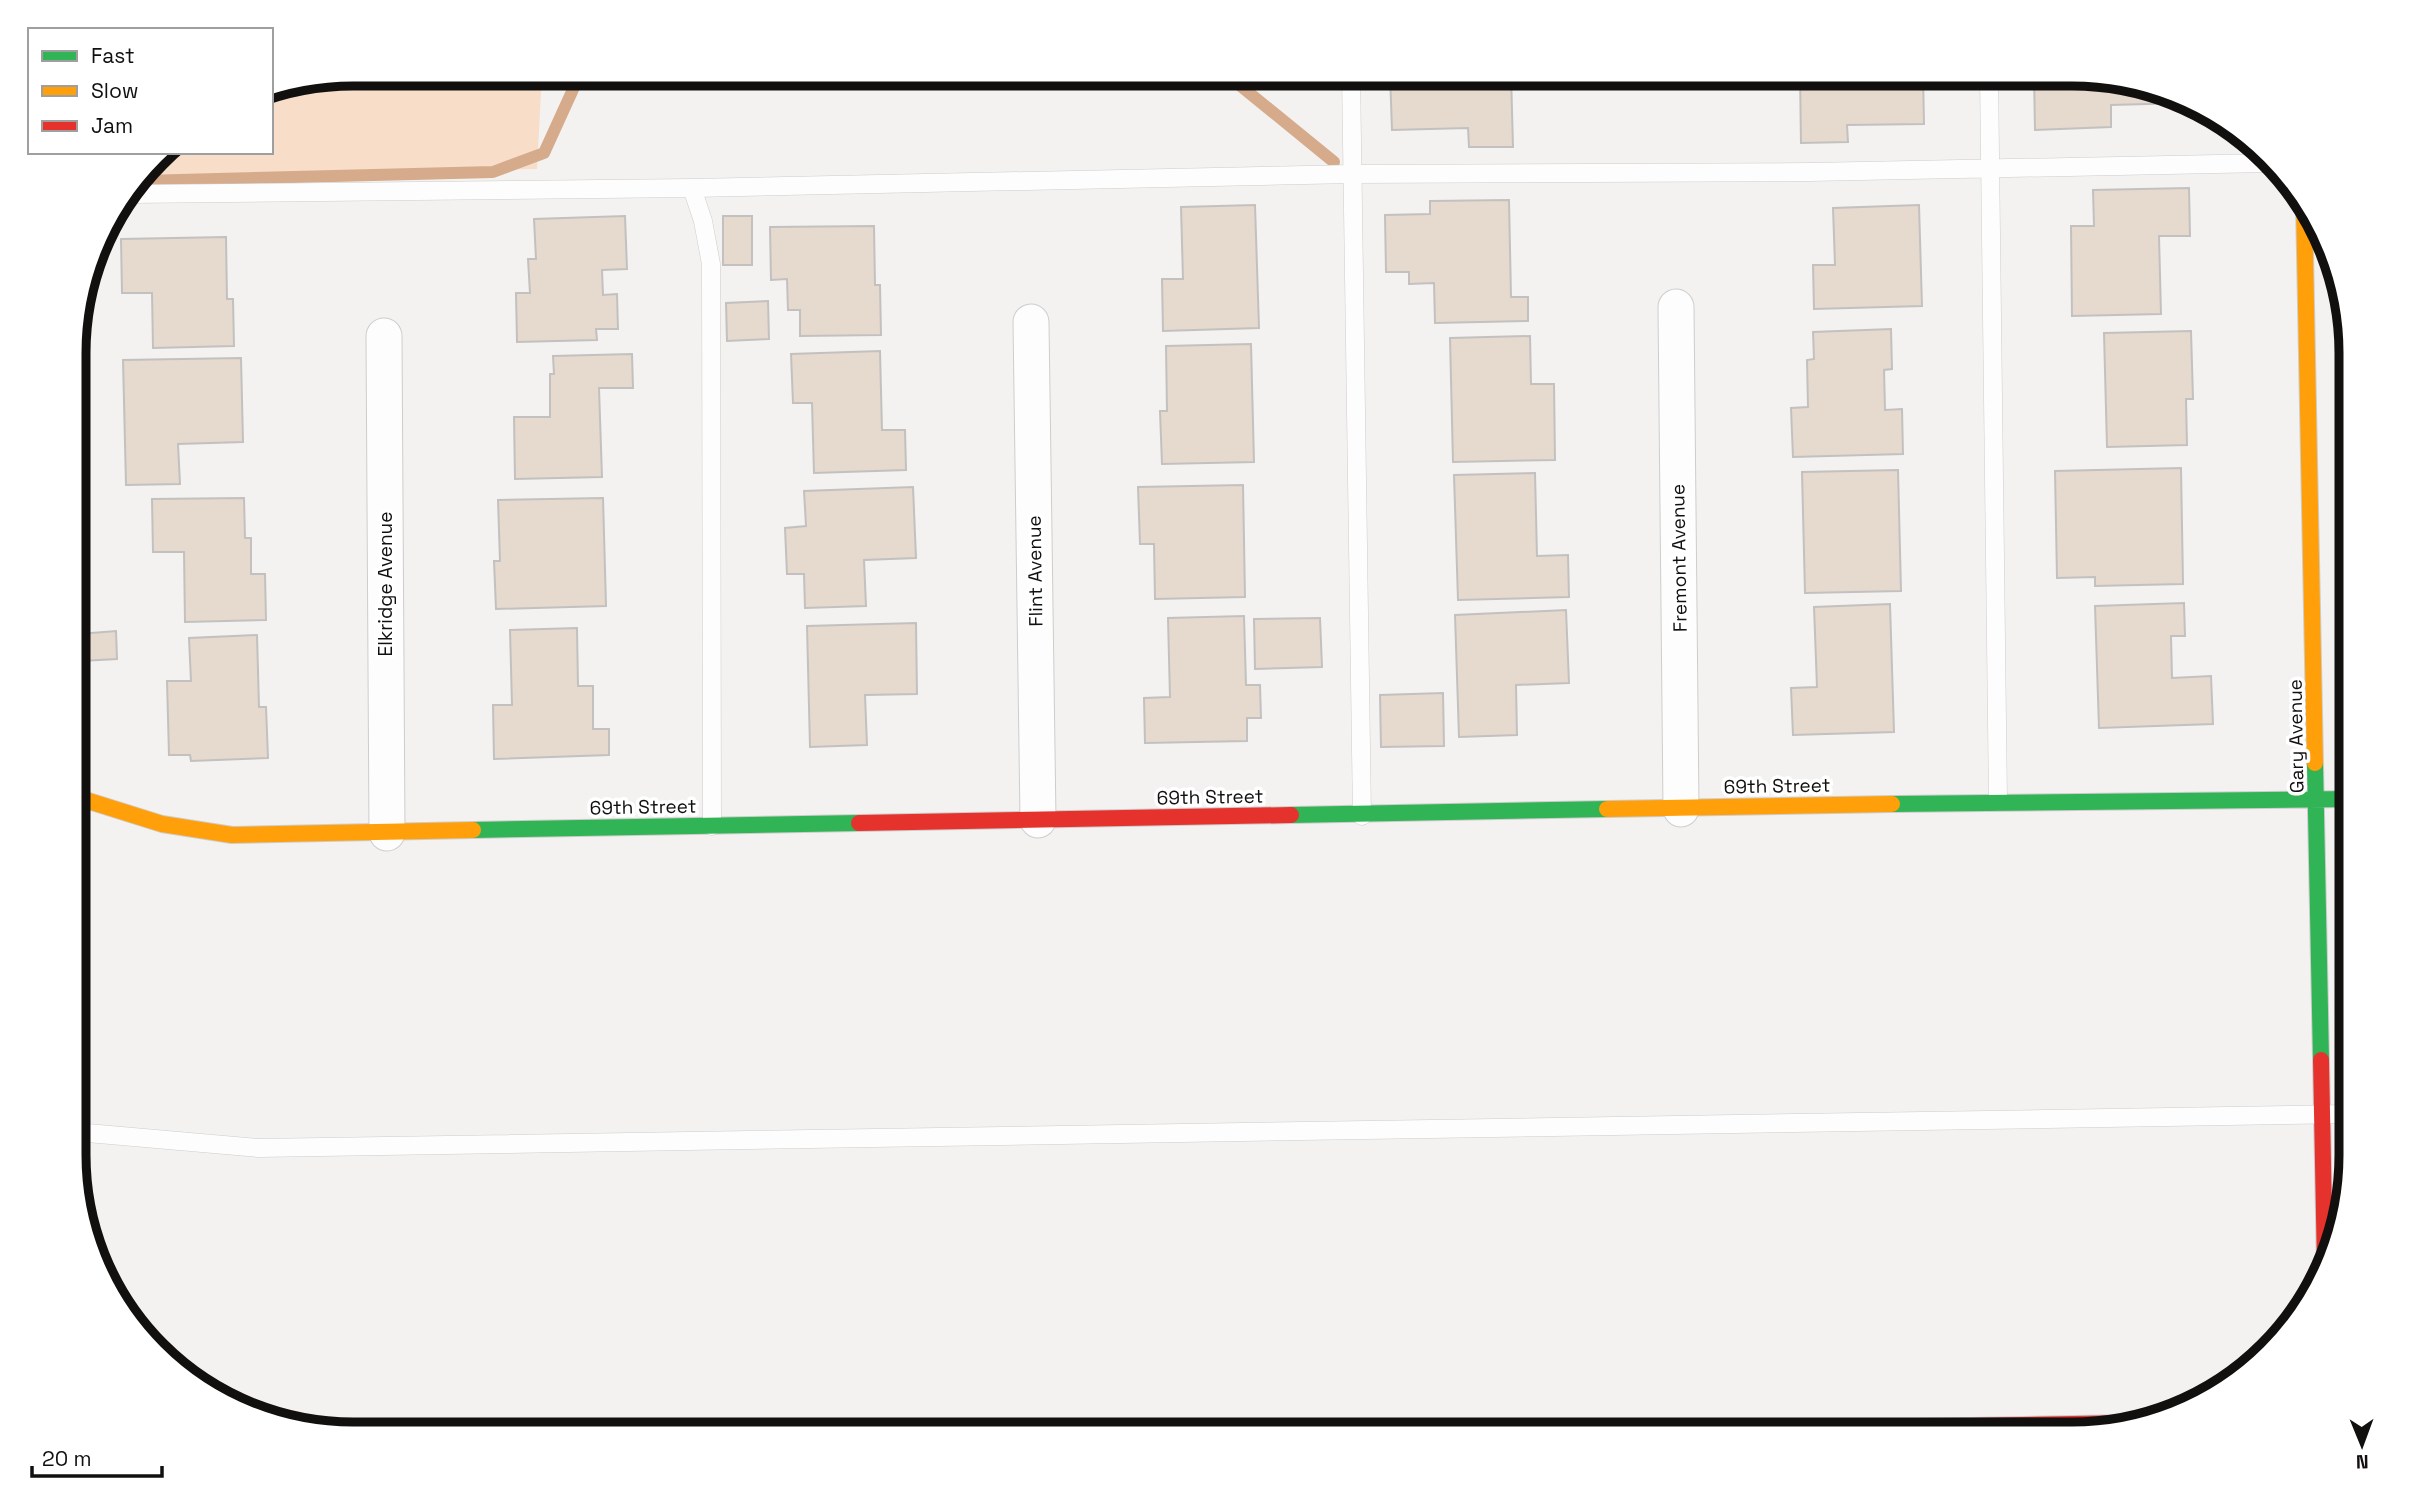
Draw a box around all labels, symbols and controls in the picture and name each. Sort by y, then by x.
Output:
legend [28,28,273,154]
text: Fast [91,42,135,69]
text: Slow [91,77,139,104]
text: Jam [91,112,133,139]
street label: Fremont Avenue [1665,484,1693,632]
street label: Elkridge Avenue [373,512,398,656]
street label: Flint Avenue [1022,515,1048,627]
street label: Gary Avenue [2283,679,2309,793]
street label: 69th Street [1723,773,1831,799]
street label: 69th Street [1156,784,1264,810]
street label: 69th Street [589,794,697,820]
north arrow [2327,1410,2397,1480]
scale bar [32,1434,161,1478]
text: 20 m [42,1445,92,1472]
text: N [2356,1449,2369,1474]

